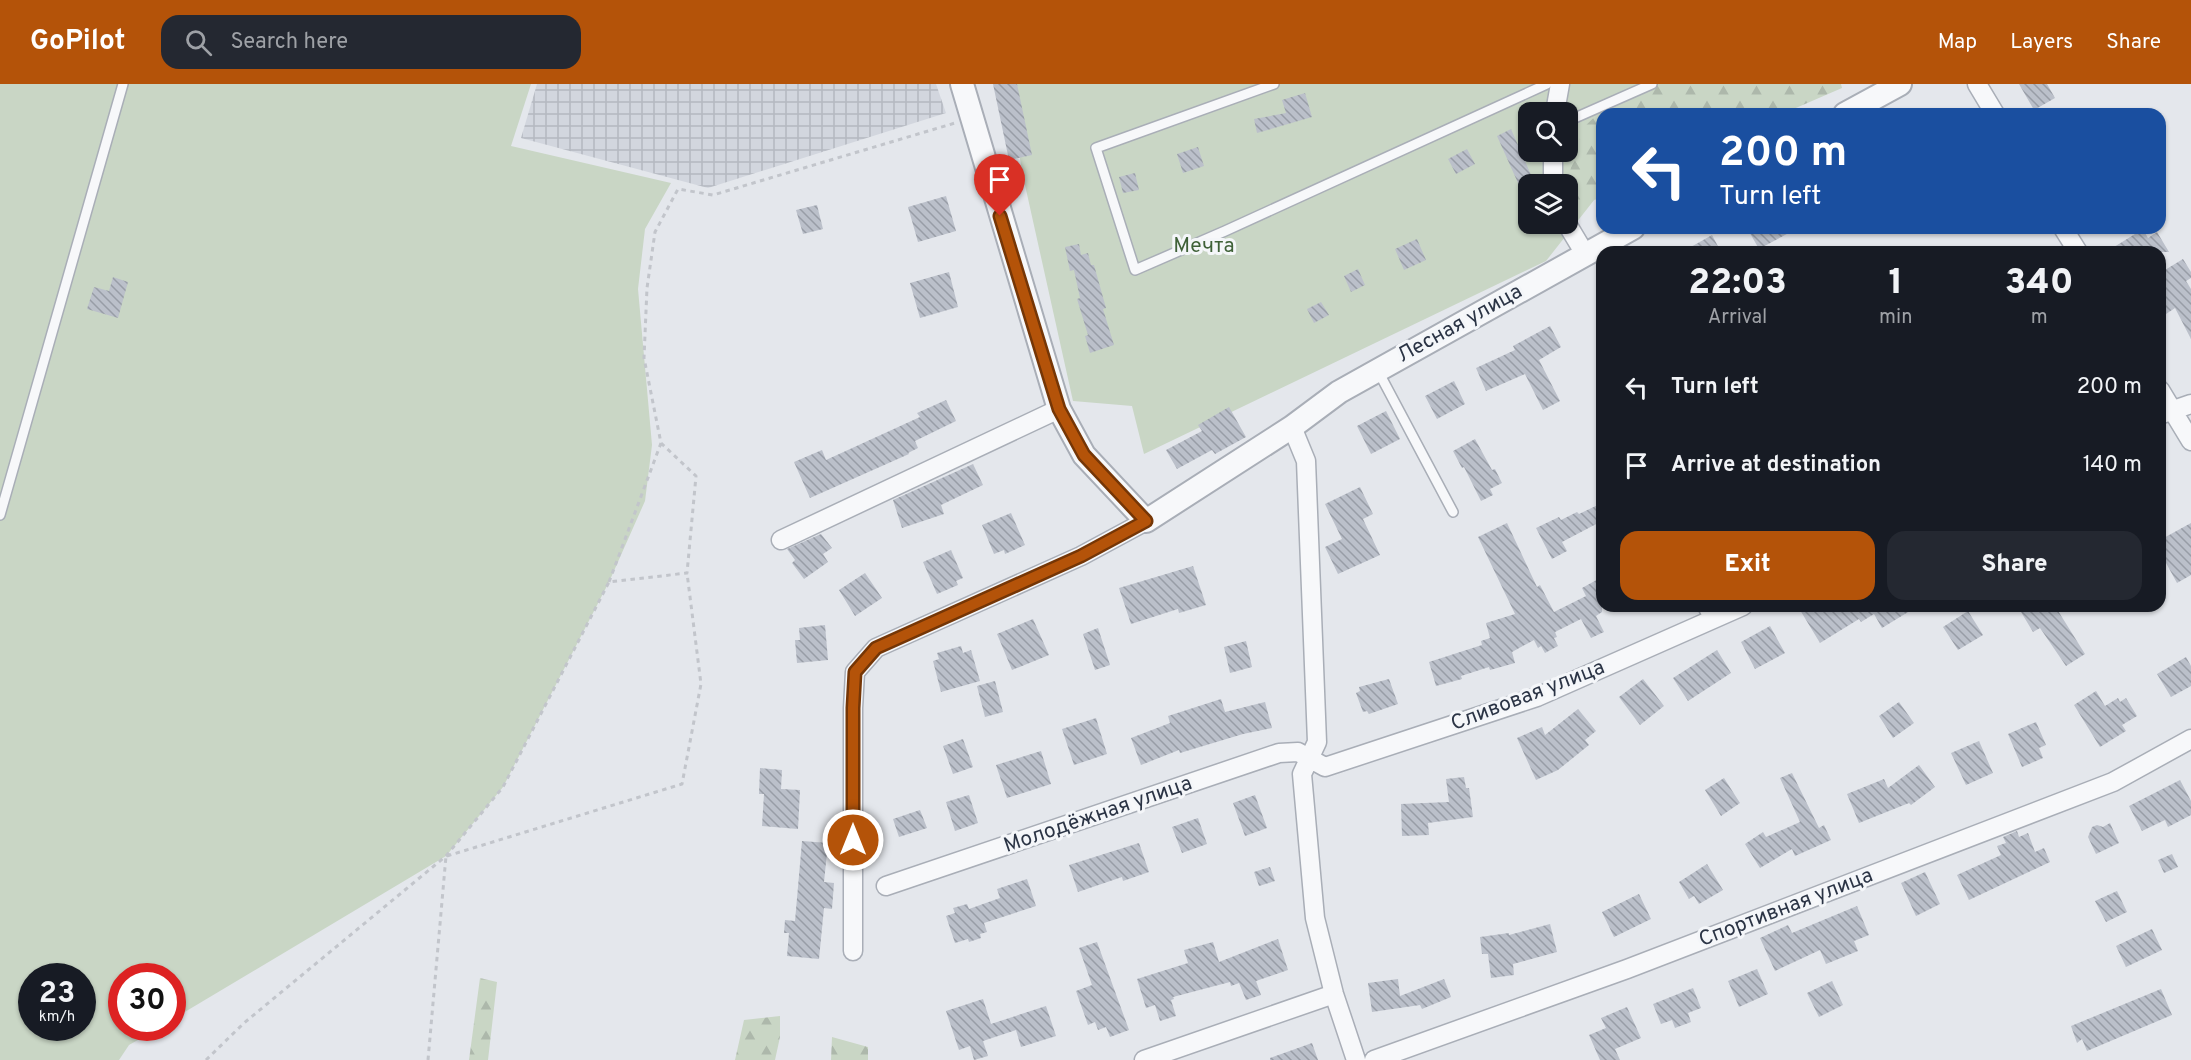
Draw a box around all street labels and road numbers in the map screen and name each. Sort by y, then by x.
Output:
street label: Лесная улица [1393,278,1527,370]
street label: Сливовая улица [1447,654,1609,738]
street label: Молодёжная улица [1000,770,1196,860]
street label: Спортивная улица [1695,862,1877,954]

